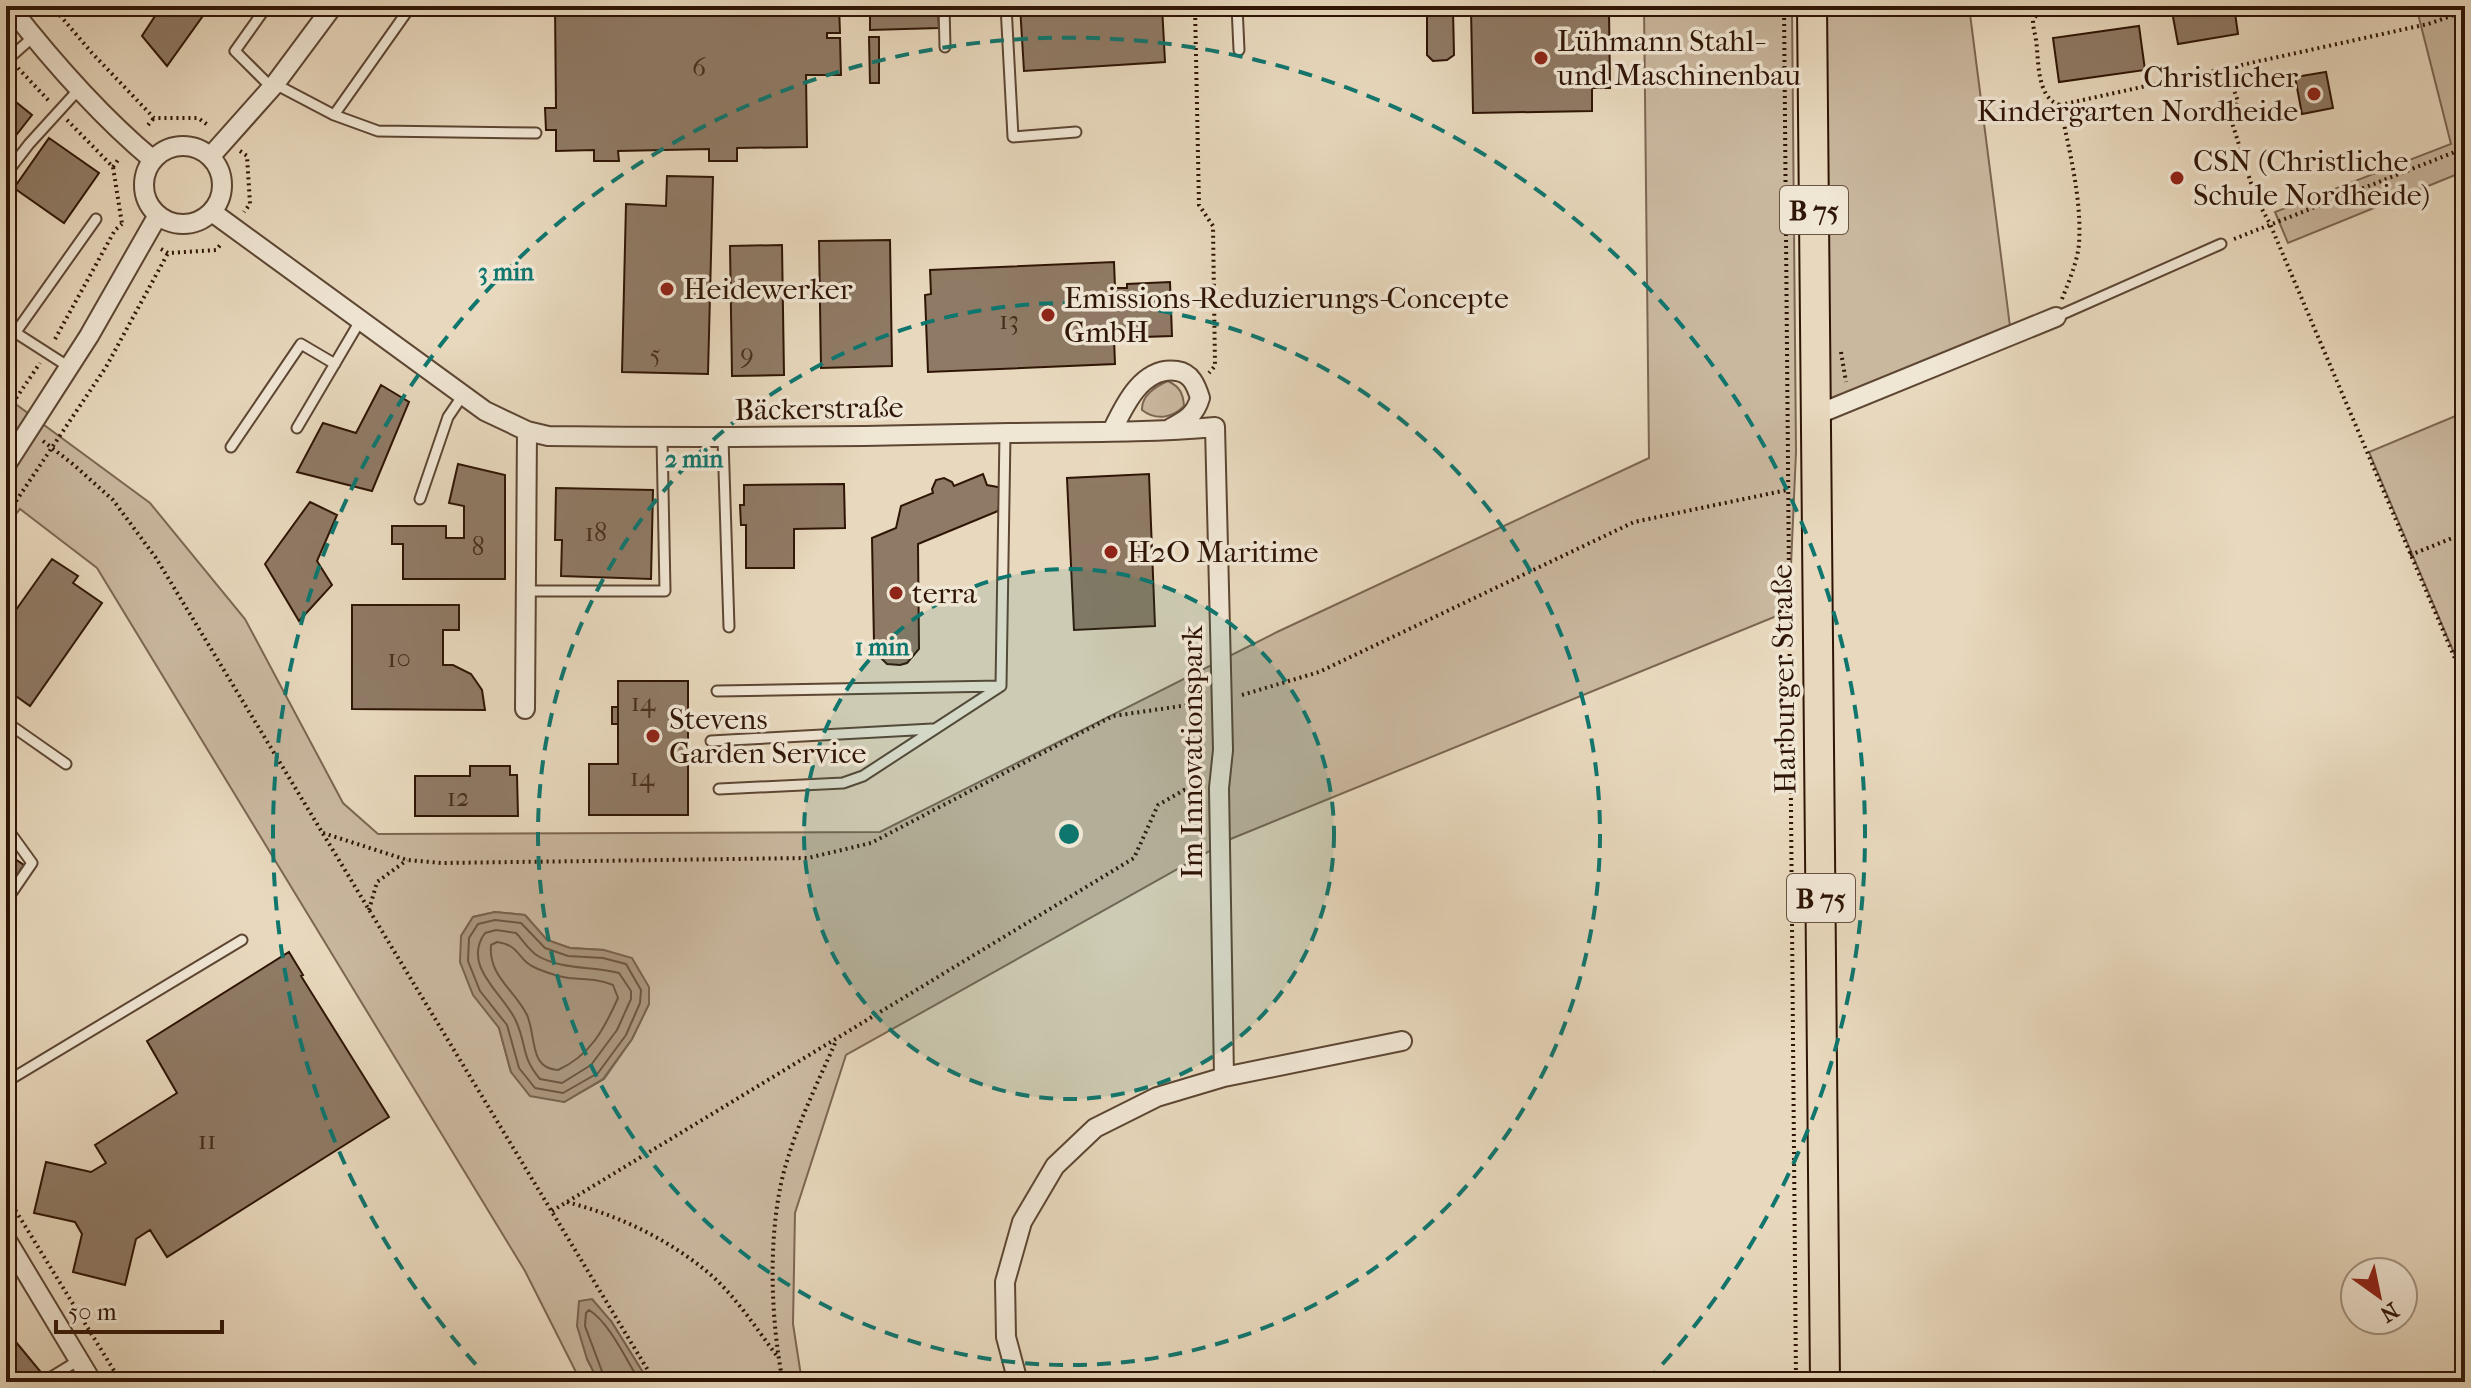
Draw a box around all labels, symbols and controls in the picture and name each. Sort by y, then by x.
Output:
place label: Lühmann Stahl- und Maschinenbau [1556,24,1801,93]
marker: Lühmann Stahl- und Maschinenbau [1532,49,1550,67]
house number: 6 [692,52,707,83]
place label: Christlicher Kindergarten Nordheide [1977,60,2298,129]
marker: Christlicher Kindergarten Nordheide [2305,85,2323,103]
place label: CSN (Christliche Schule Nordheide) [2193,144,2430,213]
marker: CSN (Christliche Schule Nordheide) [2168,169,2186,187]
road number: B 75 [1780,186,1848,234]
text: 3 min [478,258,535,286]
place label: Heidewerker [683,272,853,307]
marker: Heidewerker [658,280,676,298]
place label: Emissions-Reduzierungs-Concepte GmbH [1064,281,1509,350]
house number: 13 [999,305,1019,336]
marker: Emissions-Reduzierungs-Concepte GmbH [1039,306,1057,324]
house number: 9 [740,338,754,369]
house number: 5 [649,339,661,370]
street label: Bäckerstraße [734,390,904,428]
text: 2 min [665,445,724,473]
house number: 18 [585,517,607,548]
house number: 8 [471,531,485,562]
place label: H2O Maritime [1127,535,1318,570]
marker: H2O Maritime [1102,543,1120,561]
street label: Harburger Straße [1764,564,1804,794]
place label: terra [912,576,978,611]
marker: terra [887,584,905,602]
street label: Im Innovationspark [1175,625,1210,879]
text: 1 min [855,633,910,661]
house number: 10 [387,643,411,674]
house number: 14 [631,687,656,718]
place label: Stevens Garden Service [669,702,867,771]
marker: Stevens Garden Service [644,727,662,745]
house number: 14 [630,762,655,793]
house number: 12 [447,782,469,813]
centre of rings [1055,820,1083,848]
road number: B 75 [1787,874,1855,922]
house number: 11 [198,1125,216,1156]
north arrow [2339,1256,2419,1336]
scale bar [56,1284,222,1334]
text: N [2375,1296,2403,1328]
text: 50 m [68,1298,117,1326]

